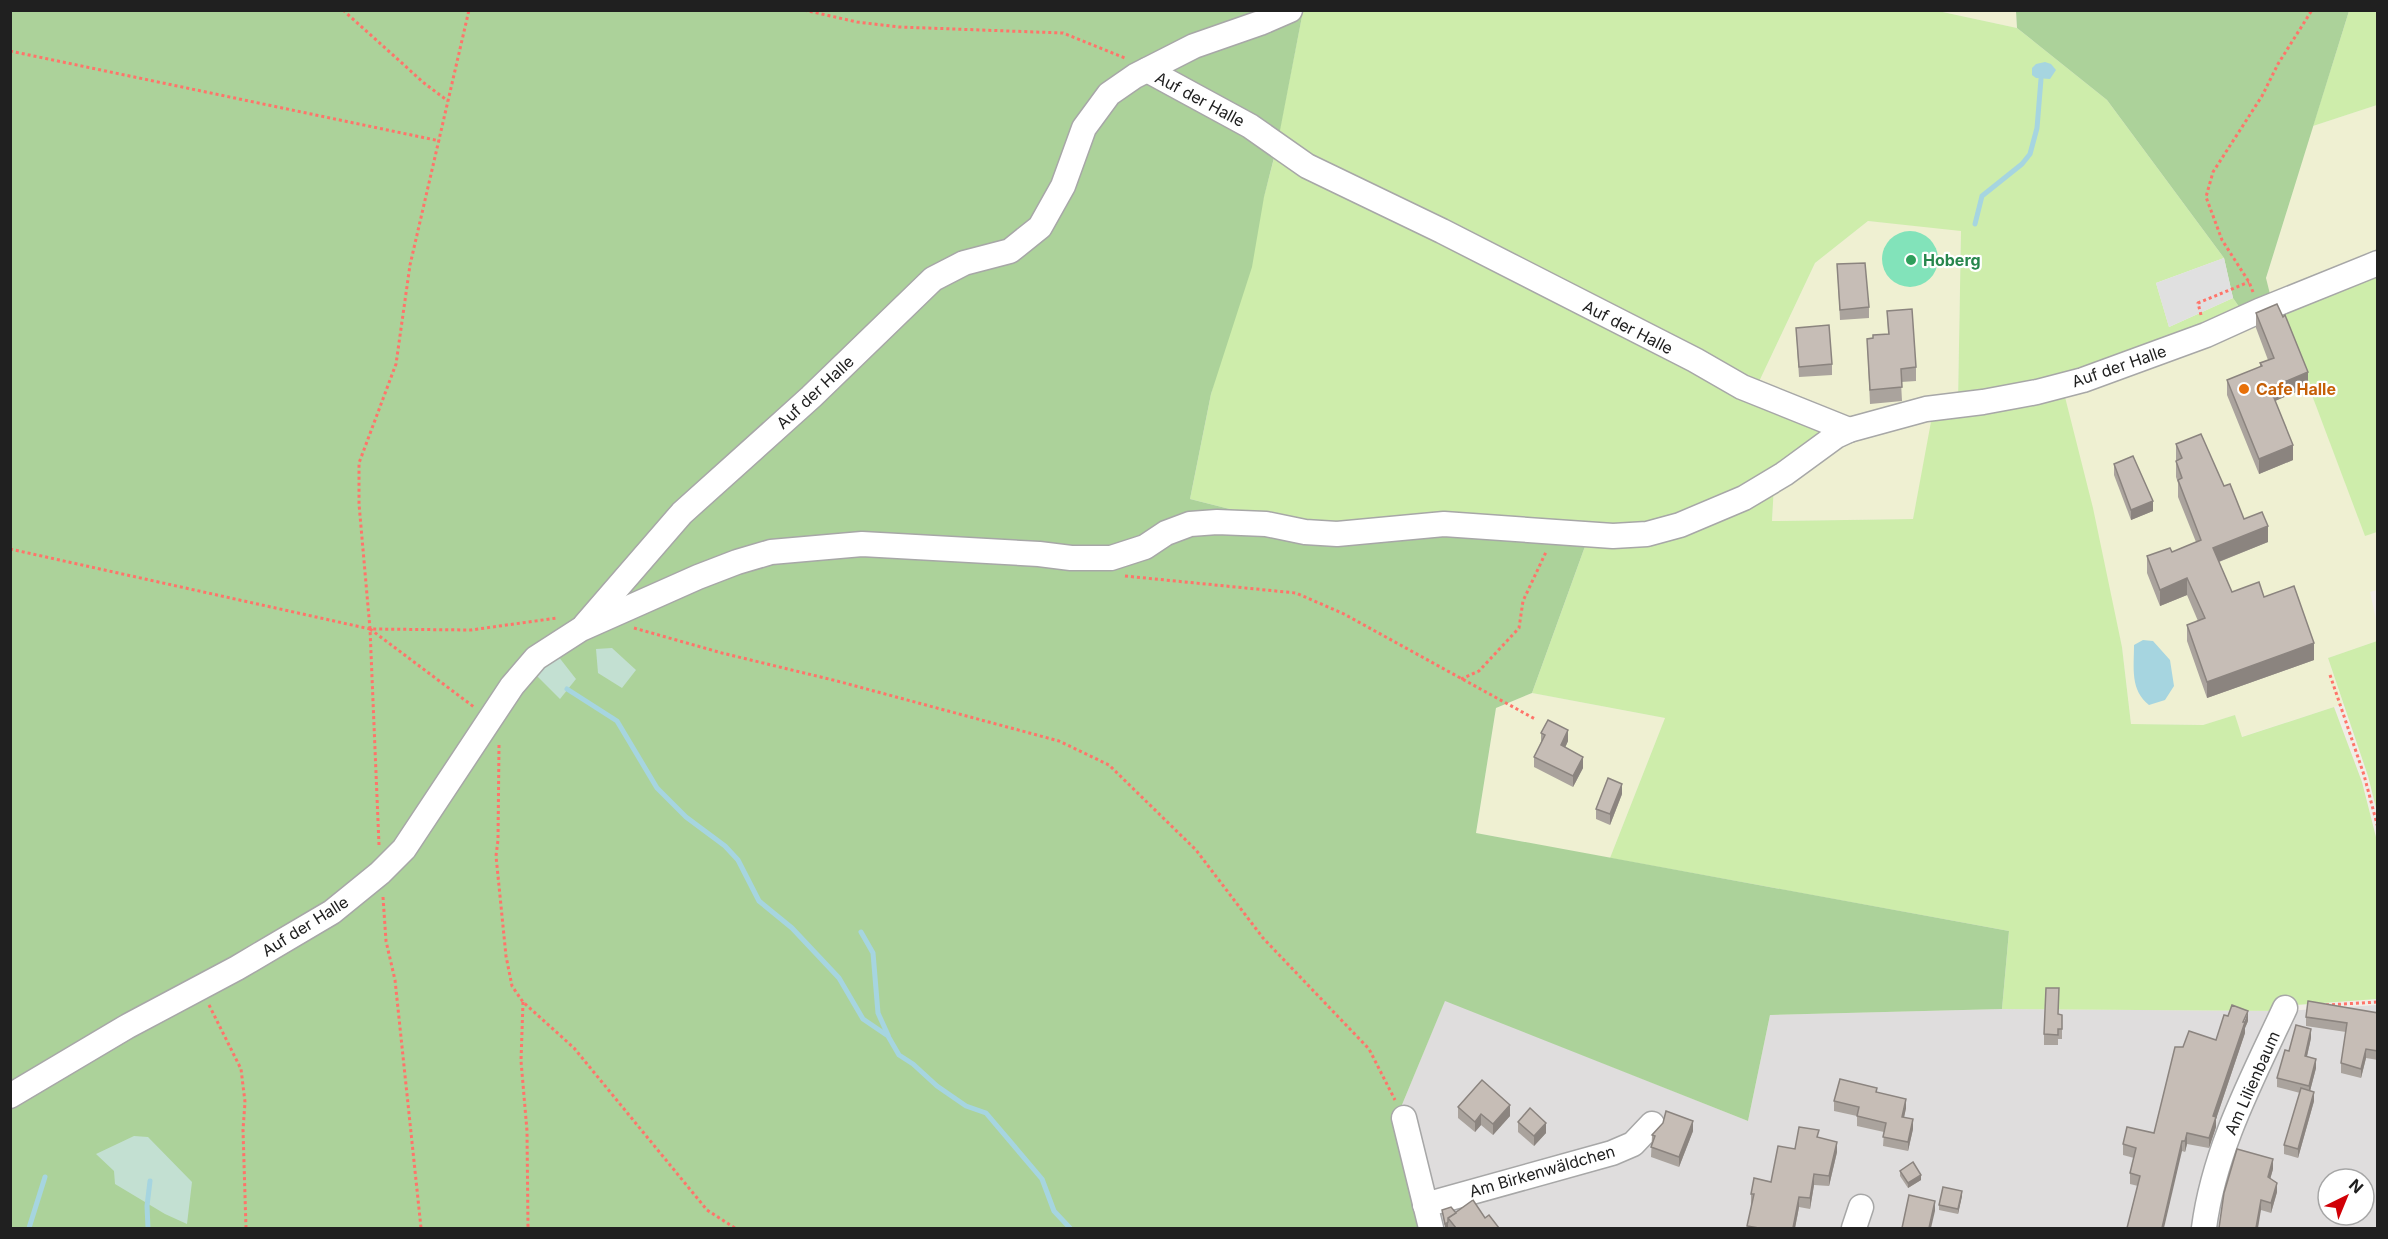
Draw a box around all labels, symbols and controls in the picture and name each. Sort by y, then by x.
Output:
street label: Auf der Halle [1152,67,1248,131]
place label: Hoberg [1923,250,1981,270]
marker: Hoberg [1904,253,1918,267]
street label: Auf der Halle [1580,296,1676,358]
street label: Auf der Halle [2069,341,2169,391]
street label: Auf der Halle [772,351,858,433]
place label: Cafe Halle [2256,379,2336,399]
marker: Cafe Halle [2237,382,2251,396]
street label: Auf der Halle [258,891,352,961]
street label: Am Lilienbaum [2220,1028,2284,1138]
street label: Am Birkenwäldchen [1467,1141,1617,1201]
north arrow [2316,1167,2376,1227]
text: N [2345,1175,2368,1198]

